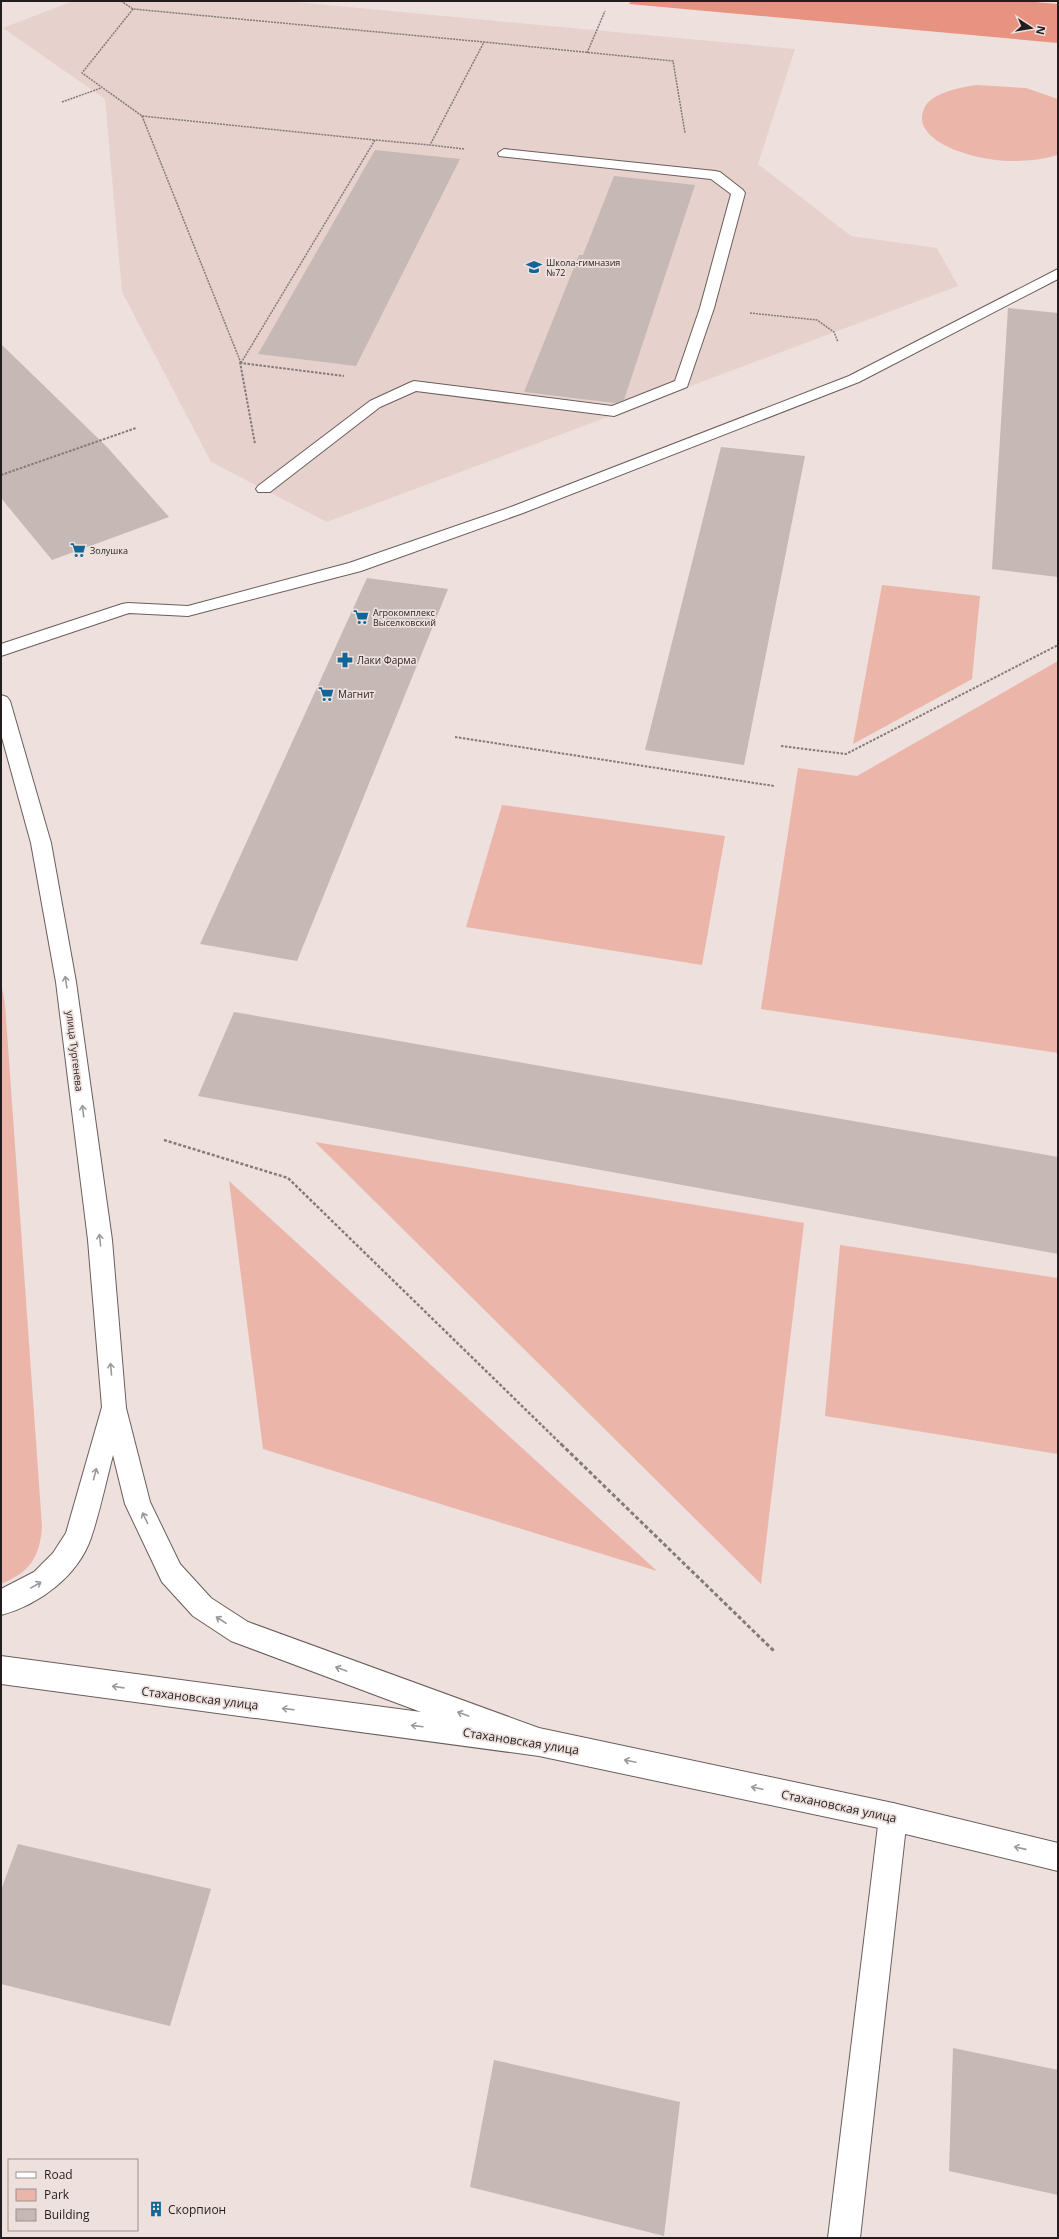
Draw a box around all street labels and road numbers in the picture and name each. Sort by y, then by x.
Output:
street label: улица Тургенева [63,1010,87,1092]
street label: Стахановская улица [141,1682,259,1714]
street label: Стахановская улица [462,1723,580,1759]
street label: Стахановская улица [780,1785,898,1827]

